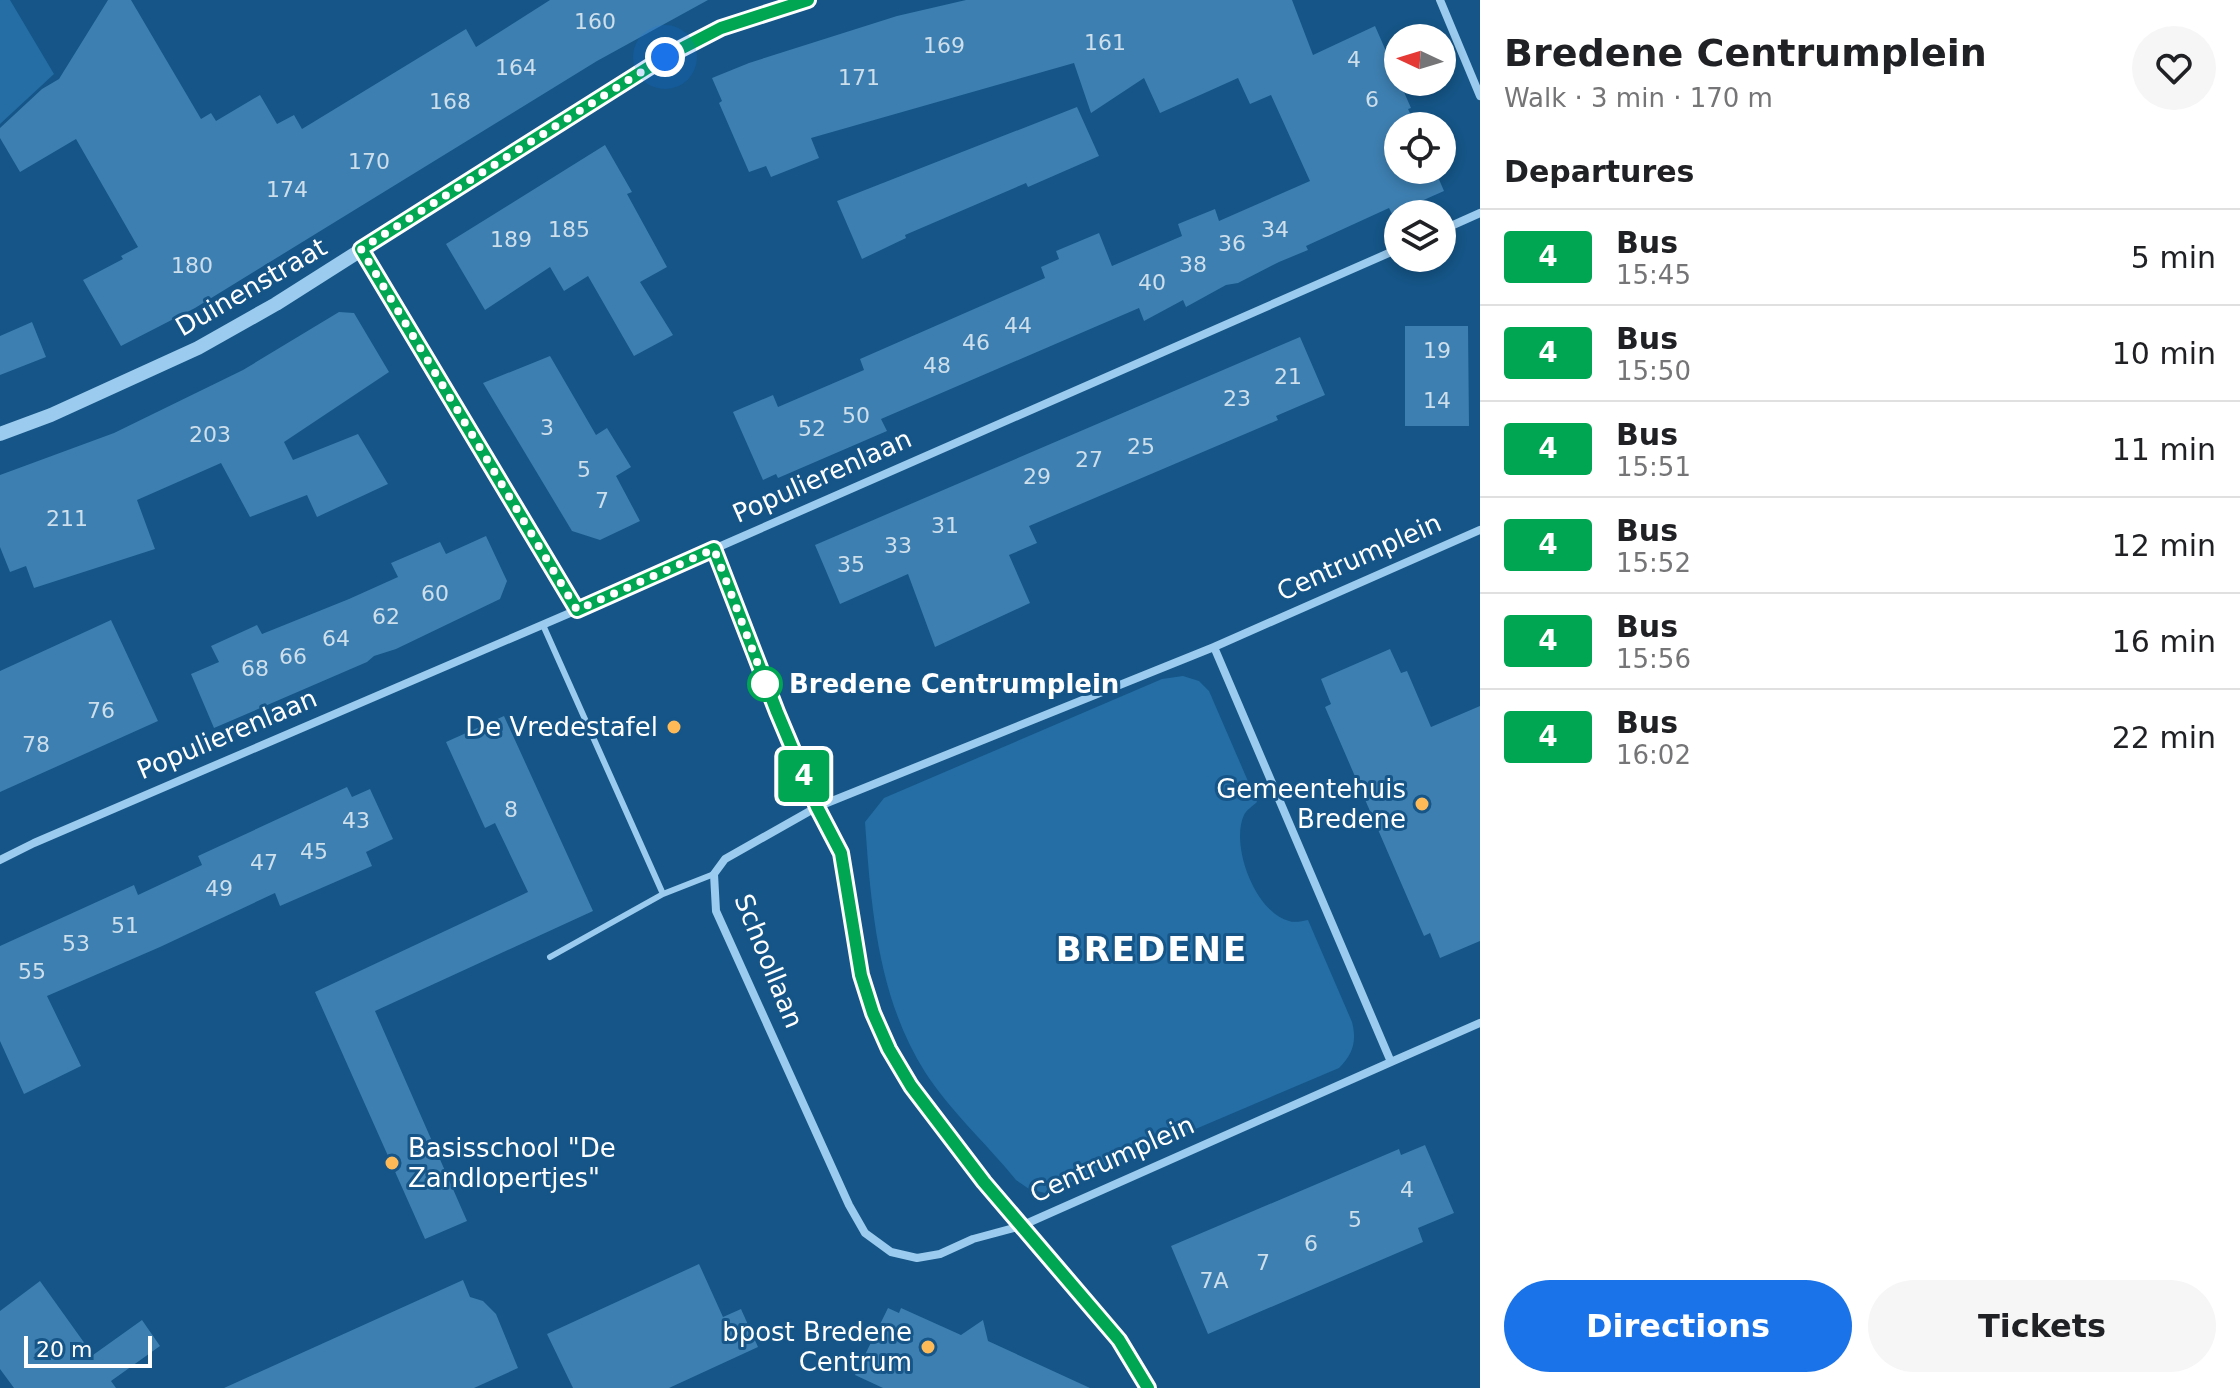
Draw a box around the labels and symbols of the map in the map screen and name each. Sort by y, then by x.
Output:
house number: 160 [574,9,616,34]
north arrow [1384,24,1456,96]
house number: 161 [1084,30,1126,55]
house number: 169 [923,33,965,58]
your location [645,37,685,77]
house number: 4 [1347,47,1361,72]
house number: 164 [495,55,537,80]
house number: 171 [838,65,880,90]
house number: 6 [1365,87,1379,112]
house number: 168 [429,89,471,114]
house number: 170 [348,149,390,174]
house number: 174 [266,177,308,202]
house number: 185 [548,217,590,242]
house number: 34 [1261,217,1289,242]
house number: 189 [490,227,532,252]
house number: 36 [1218,231,1246,256]
street label: Duinenstraat [170,232,332,342]
house number: 38 [1179,252,1207,277]
house number: 180 [171,253,213,278]
house number: 40 [1138,270,1166,295]
house number: 44 [1004,313,1032,338]
house number: 46 [962,330,990,355]
house number: 19 [1423,338,1451,363]
house number: 48 [923,353,951,378]
house number: 21 [1274,364,1302,389]
house number: 23 [1223,386,1251,411]
house number: 14 [1423,388,1451,413]
house number: 50 [842,403,870,428]
house number: 3 [540,415,554,440]
house number: 52 [798,416,826,441]
house number: 203 [189,422,231,447]
street label: Populierenlaan [728,423,916,529]
house number: 25 [1127,434,1155,459]
house number: 27 [1075,447,1103,472]
house number: 5 [577,457,591,482]
house number: 29 [1023,464,1051,489]
house number: 7 [595,488,609,513]
house number: 211 [46,506,88,531]
street label: Centrumplein [1272,507,1446,607]
house number: 31 [931,513,959,538]
house number: 33 [884,533,912,558]
house number: 35 [837,552,865,577]
house number: 60 [421,581,449,606]
house number: 62 [372,604,400,629]
house number: 64 [322,626,350,651]
house number: 66 [279,644,307,669]
house number: 68 [241,656,269,681]
marker: Bredene Centrumplein [748,667,782,701]
place label: Bredene Centrumplein [789,669,1119,699]
street label: Populierenlaan [133,683,321,785]
house number: 76 [87,698,115,723]
place label: De Vredestafel [465,712,658,742]
marker: De Vredestafel [665,718,683,736]
house number: 78 [22,732,50,757]
line badge: 4 [778,750,830,802]
place label: Gemeentehuis Bredene [1216,774,1406,834]
marker: Gemeentehuis Bredene [1413,795,1431,813]
house number: 8 [504,797,518,822]
house number: 43 [342,808,370,833]
house number: 45 [300,839,328,864]
house number: 47 [250,850,278,875]
house number: 49 [205,876,233,901]
street label: Schoollaan [729,890,809,1032]
house number: 51 [111,913,139,938]
district label: BREDENE [1056,929,1248,969]
house number: 53 [62,931,90,956]
house number: 55 [18,959,46,984]
street label: Centrumplein [1025,1109,1199,1209]
place label: Basisschool "De Zandlopertjes" [408,1133,616,1193]
marker: Basisschool "De Zandlopertjes" [383,1154,401,1172]
house number: 4 [1400,1177,1414,1202]
house number: 5 [1348,1207,1362,1232]
house number: 6 [1304,1231,1318,1256]
house number: 7 [1256,1250,1270,1275]
house number: 7A [1199,1268,1229,1293]
place label: bpost Bredene Centrum [722,1317,912,1377]
scale bar [24,1332,152,1368]
marker: bpost Bredene Centrum [919,1338,937,1356]

